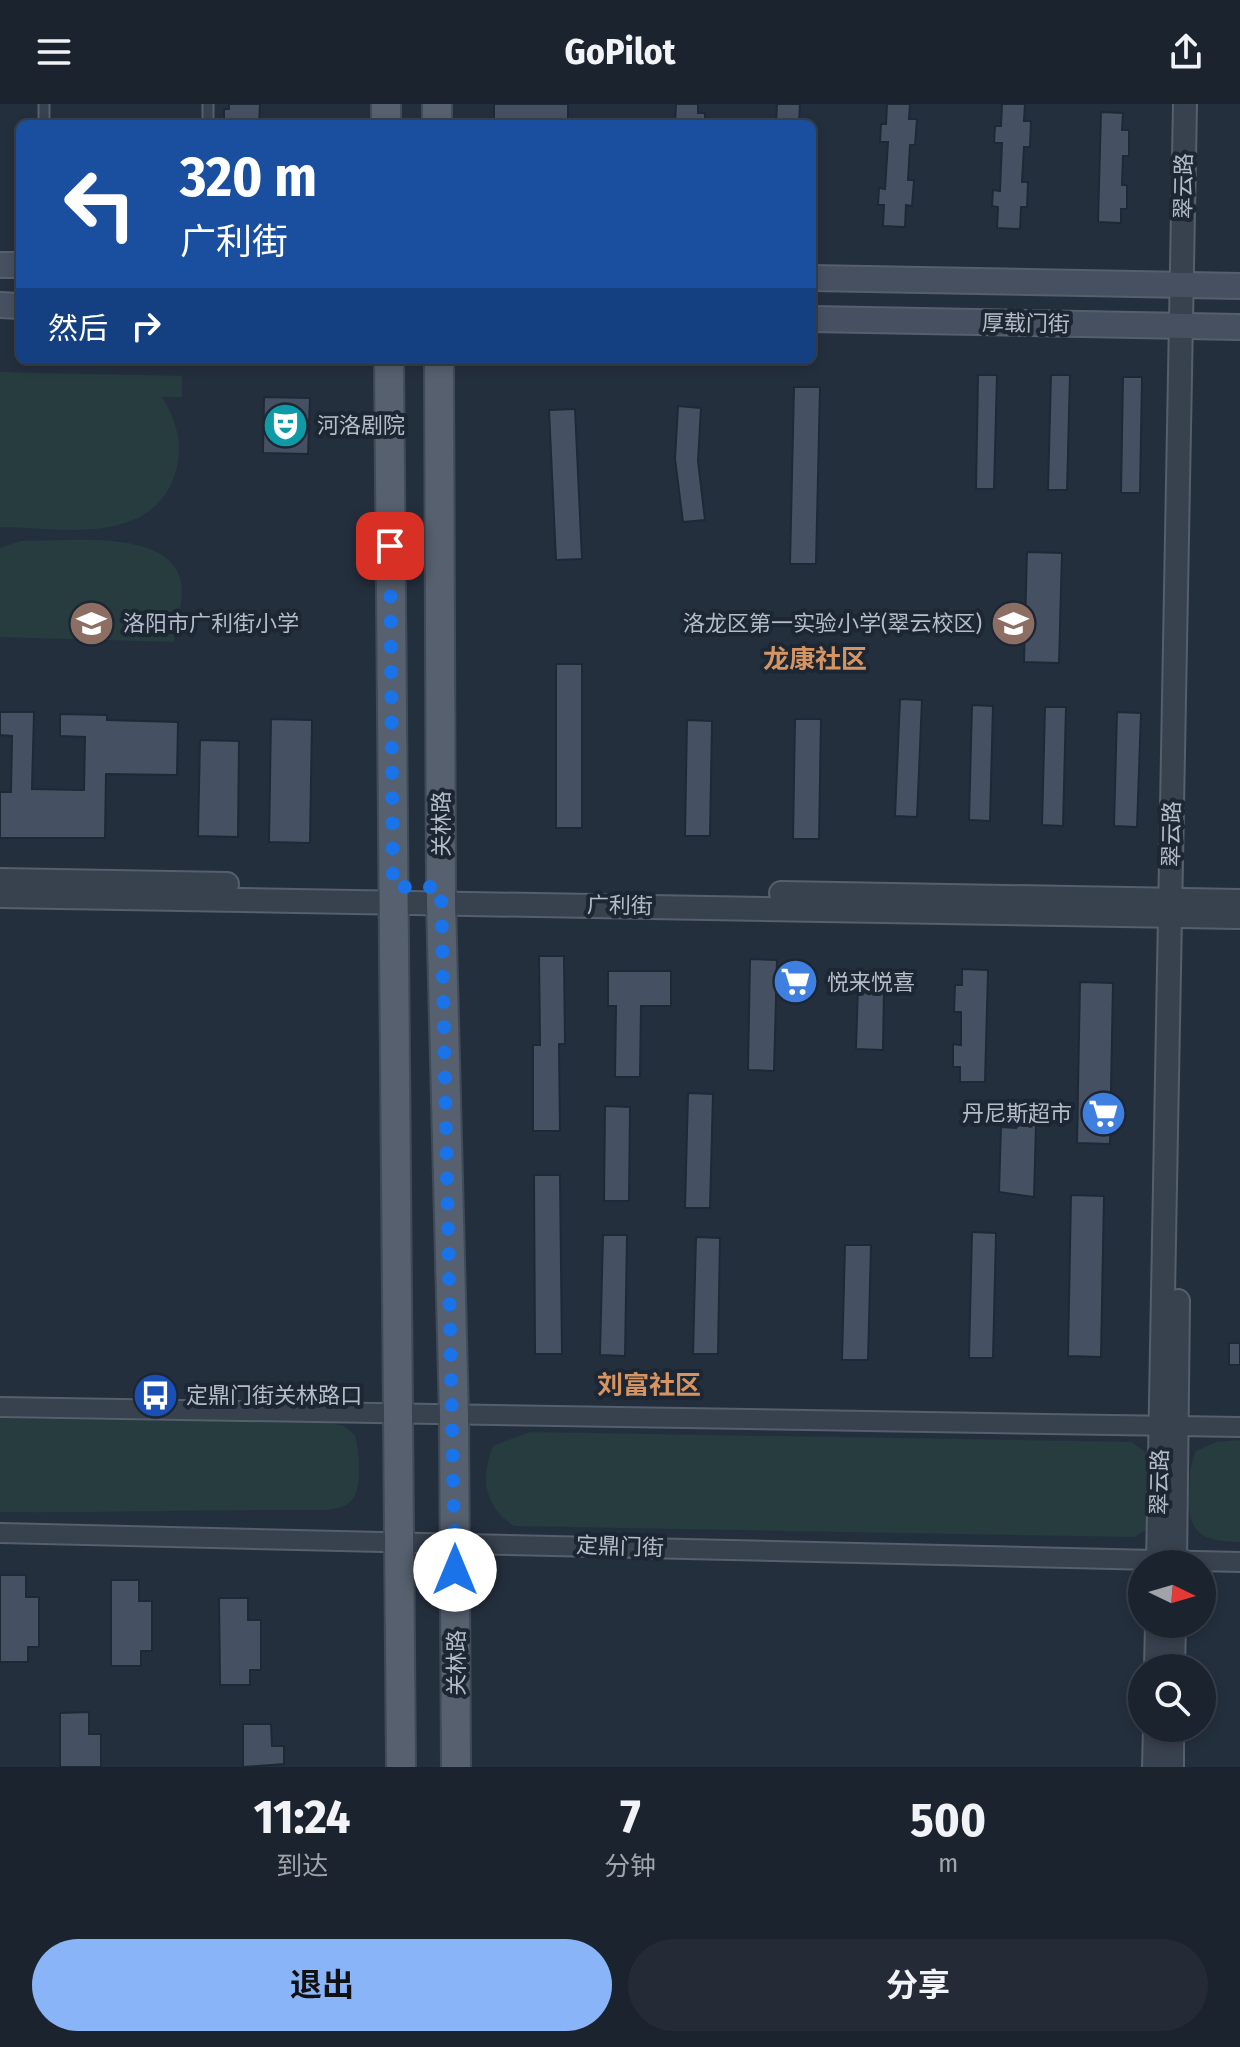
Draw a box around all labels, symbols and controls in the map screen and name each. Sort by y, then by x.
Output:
icon: menu [32,30,76,74]
text: GoPilot [565,30,675,74]
icon: share [1164,30,1208,74]
text: 320 m [180,144,317,211]
icon: left [48,152,152,256]
street label: 翠云路 [1169,153,1198,219]
text: 广利街 [180,220,288,264]
icon: right [124,304,168,348]
street label: 厚载门街 [982,309,1070,338]
text: 然后 [48,311,108,347]
theatre icon: 河洛剧院 [262,401,310,449]
place label: 河洛剧院 [317,412,405,439]
pin [356,512,424,580]
icon: arrive [368,524,412,568]
school or university icon: 洛阳市广利街小学 [68,599,116,647]
school or university icon: 洛龙区第一实验小学(翠云校区) [989,599,1037,647]
place label: 洛阳市广利街小学 [123,610,299,637]
place label: 洛龙区第一实验小学(翠云校区) [683,610,982,637]
district label: 龙康社区 [763,644,867,675]
street label: 关林路 [428,791,455,857]
street label: 翠云路 [1157,801,1186,867]
street label: 广利街 [587,891,653,920]
supermarket icon: 悦来悦喜 [772,958,820,1006]
place label: 悦来悦喜 [827,969,915,996]
supermarket icon: 丹尼斯超市 [1079,1089,1127,1137]
place label: 丹尼斯超市 [962,1100,1072,1127]
district label: 刘富社区 [597,1370,701,1401]
bus stop icon: 定鼎门街关林路口 [131,1371,179,1419]
place label: 定鼎门街关林路口 [186,1382,362,1409]
street label: 翠云路 [1145,1449,1174,1515]
position arrow [413,1528,497,1612]
street label: 定鼎门街 [576,1531,664,1562]
north arrow [1128,1550,1216,1638]
map controls [1128,1550,1216,1742]
street label: 关林路 [443,1630,470,1696]
button: search [1128,1654,1216,1742]
text: 11:24 [254,1788,351,1846]
text: 7 [620,1788,641,1846]
text: 500 [910,1791,986,1849]
text: m [938,1848,958,1879]
text: 到达 [276,1851,328,1882]
text: 分钟 [604,1851,656,1882]
button: 退出 [32,1939,612,2031]
button: 分享 [628,1939,1208,2031]

